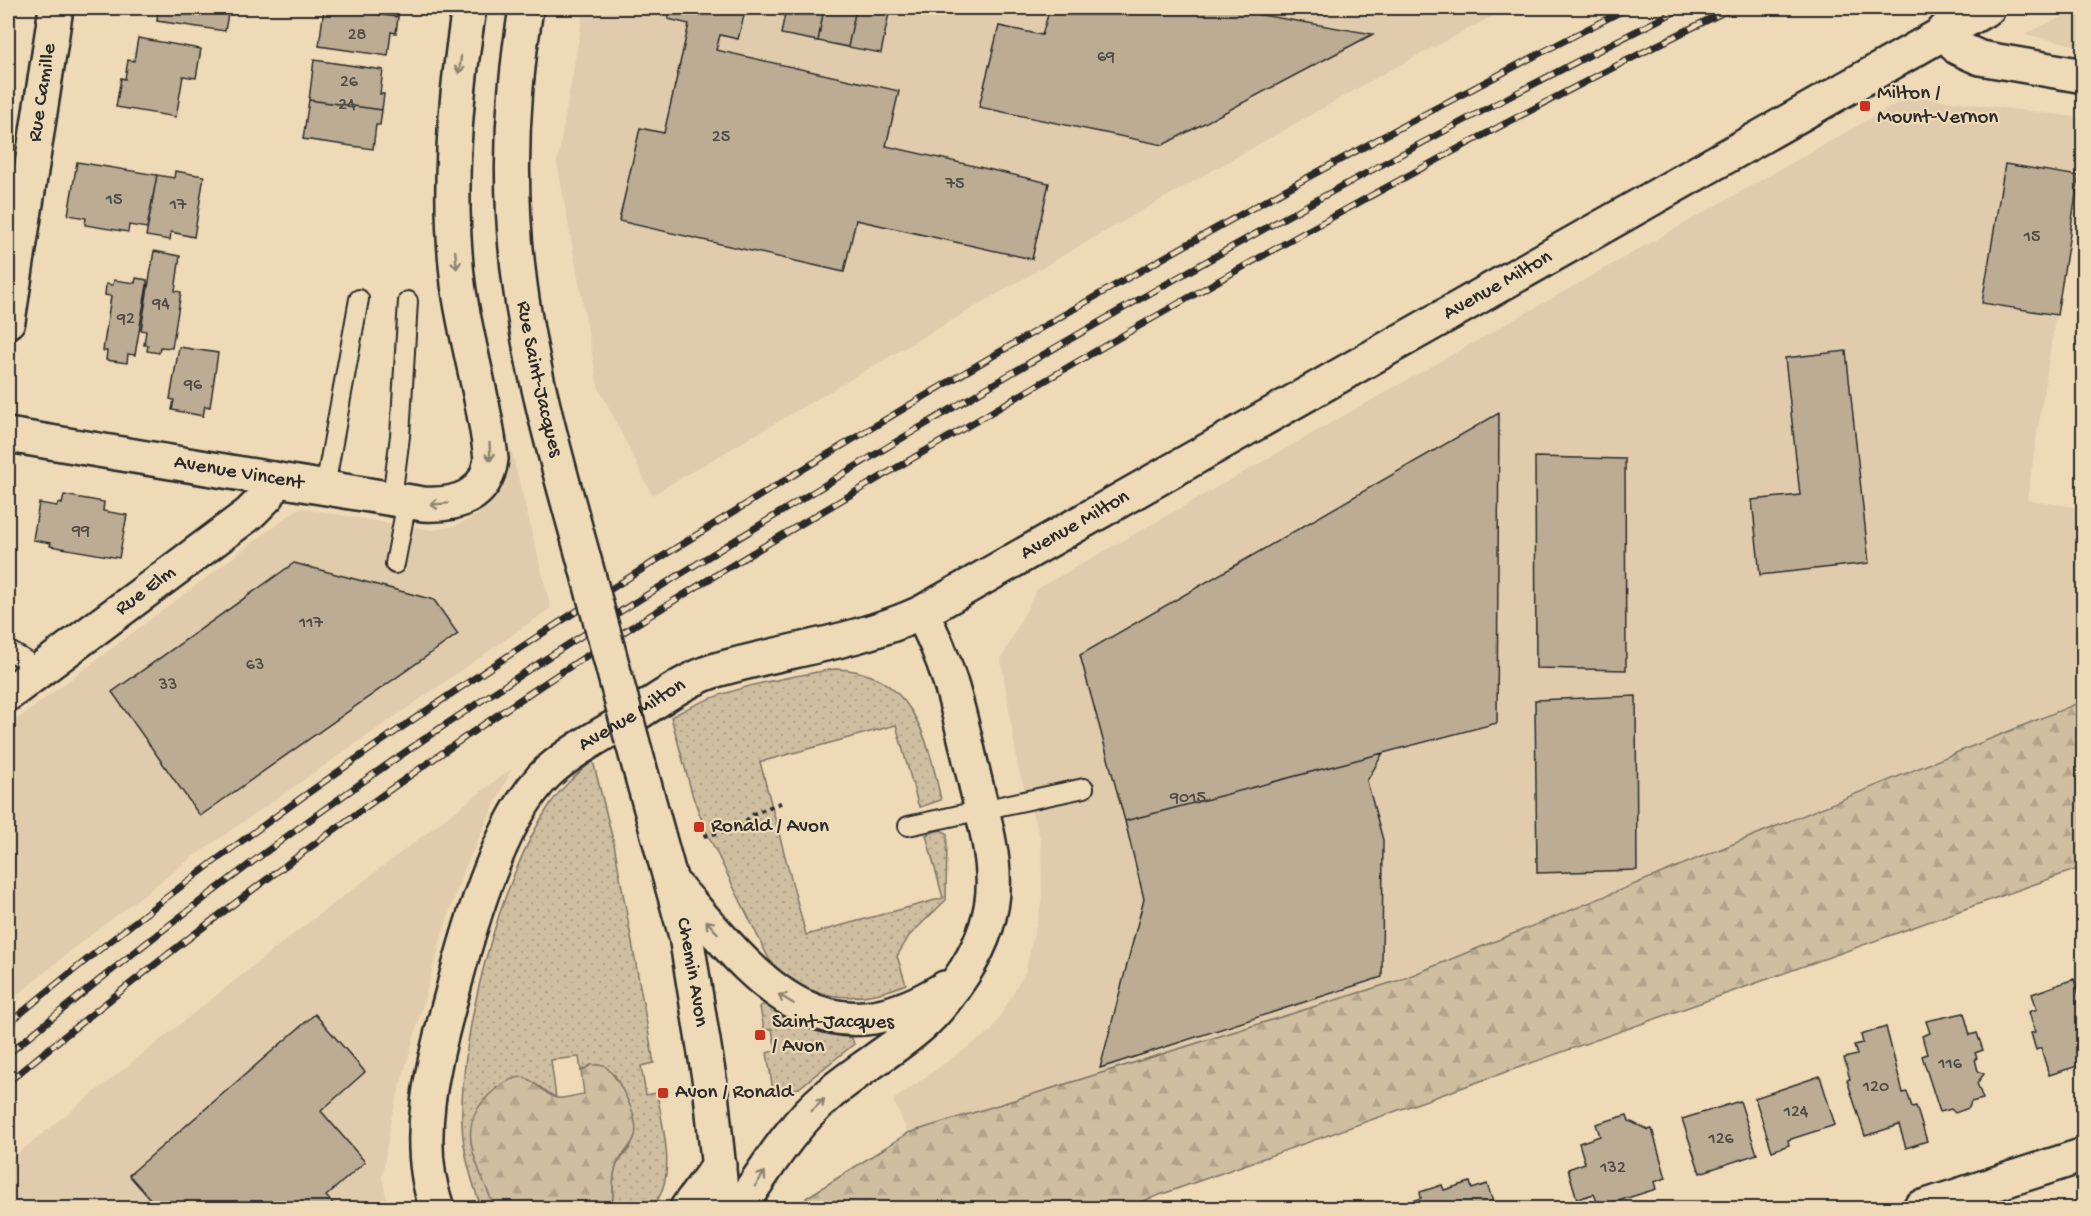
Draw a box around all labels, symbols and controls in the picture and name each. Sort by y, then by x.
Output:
house number: 28 [348,25,366,46]
street label: Rue Camille [23,41,63,144]
house number: 69 [1097,47,1115,68]
one-way arrow [455,55,466,75]
house number: 26 [340,72,359,93]
place label: Milton / Mount-Vernon [1877,82,1998,131]
house number: 24 [338,95,356,116]
marker: Milton / Mount-Vernon [1858,99,1872,113]
house number: 25 [712,127,730,148]
house number: 75 [945,174,964,195]
house number: 15 [105,190,122,211]
house number: 17 [169,195,187,216]
house number: 15 [2023,227,2040,248]
street label: Avenue Milton [1439,245,1557,327]
one-way arrow [451,249,462,269]
house number: 94 [151,294,170,315]
street label: Rue Saint-Jacques [510,299,568,461]
house number: 92 [116,309,135,330]
house number: 96 [183,375,203,396]
one-way arrow [484,441,495,461]
street label: Avenue Vincent [172,450,308,497]
street label: Avenue Milton [1016,485,1134,566]
one-way arrow [430,498,449,509]
house number: 99 [71,521,90,542]
street label: Rue Elm [111,560,181,622]
house number: 117 [298,613,324,634]
house number: 63 [246,655,264,676]
street label: Avenue Milton [574,673,690,758]
house number: 33 [158,675,177,696]
house number: 9015 [1169,788,1206,809]
place label: Ronald / Avon [711,815,829,840]
marker: Ronald / Avon [692,820,706,834]
street label: Chemin Avon [669,915,713,1029]
one-way arrow [705,920,719,935]
one-way arrow [778,992,795,1004]
place label: Saint-Jacques / Avon [772,1011,895,1060]
marker: Saint-Jacques / Avon [753,1028,767,1042]
house number: 116 [1937,1054,1963,1075]
house number: 120 [1862,1077,1889,1098]
place label: Avon / Ronald [675,1081,795,1106]
marker: Avon / Ronald [656,1086,670,1100]
one-way arrow [810,1097,825,1112]
house number: 124 [1783,1102,1809,1123]
house number: 126 [1707,1129,1734,1150]
house number: 132 [1599,1158,1626,1179]
one-way arrow [754,1171,766,1187]

